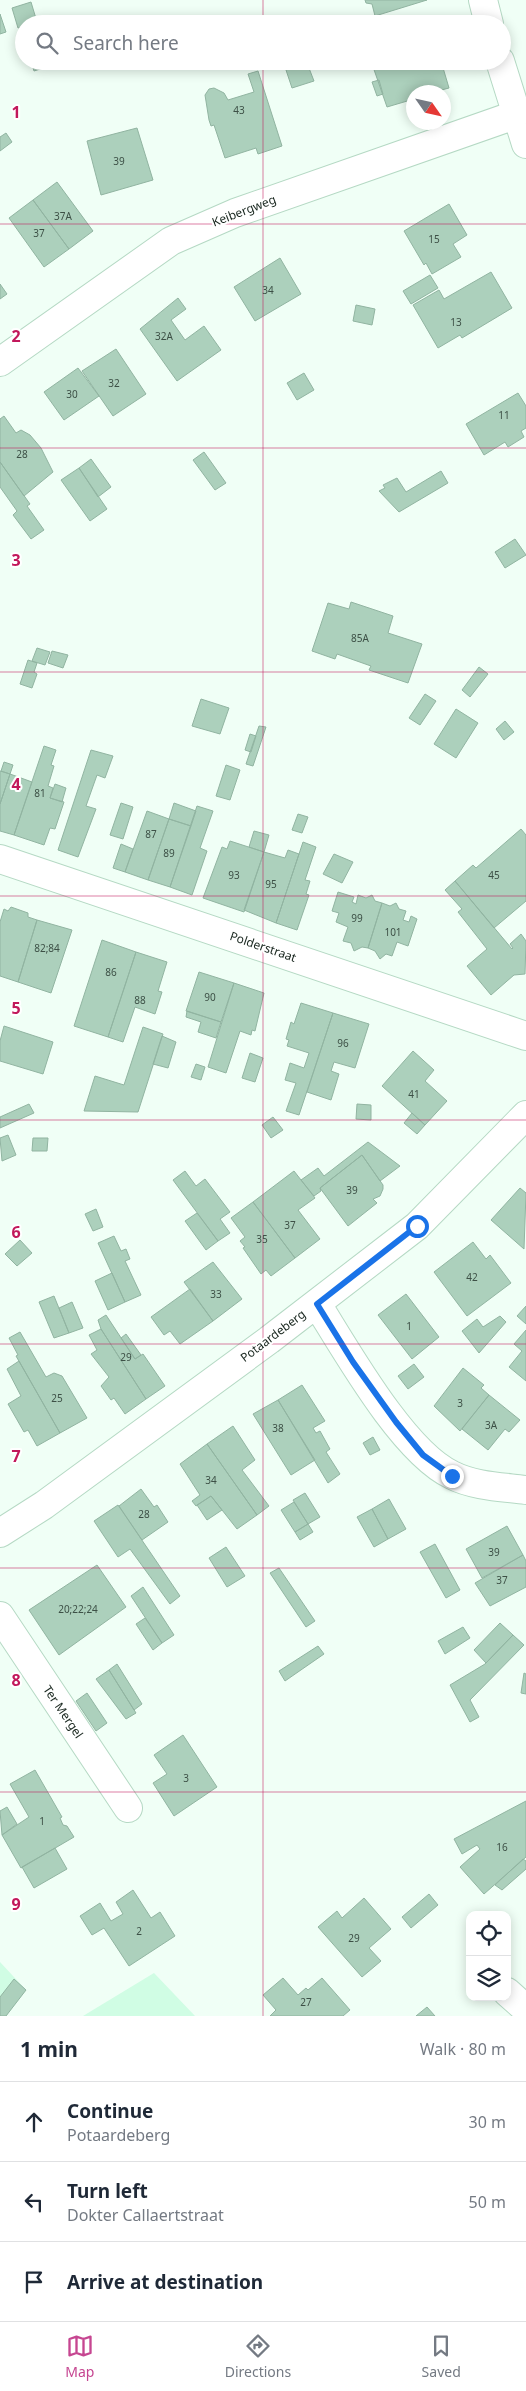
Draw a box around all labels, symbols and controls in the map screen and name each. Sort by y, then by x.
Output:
search box [15,15,511,70]
icon: search [33,29,61,57]
text: Search here [73,30,179,56]
north arrow [406,85,451,130]
text: 1 [11,101,21,123]
house number: 43 [233,103,245,117]
house number: 39 [113,154,125,168]
street label: Keibergweg [209,191,278,231]
house number: 37A [54,209,73,223]
house number: 37 [33,226,45,240]
house number: 15 [428,232,440,246]
house number: 34 [262,283,274,297]
house number: 13 [450,315,462,329]
text: 2 [11,325,21,347]
house number: 32A [155,329,174,343]
house number: 32 [108,376,120,390]
house number: 30 [66,387,78,401]
house number: 11 [498,408,510,422]
house number: 28 [16,447,28,461]
text: 3 [11,549,21,571]
house number: 85A [351,631,370,645]
text: 4 [11,773,21,795]
house number: 81 [34,786,46,800]
house number: 87 [145,827,157,841]
house number: 89 [163,846,175,860]
house number: 93 [228,868,240,882]
house number: 45 [488,868,500,882]
house number: 95 [265,877,277,891]
house number: 99 [351,911,363,925]
house number: 101 [384,925,402,939]
street label: Polderstraat [228,927,299,966]
house number: 82;84 [34,941,60,955]
house number: 86 [105,965,117,979]
house number: 90 [204,990,216,1004]
house number: 88 [134,993,146,1007]
text: 5 [11,997,21,1019]
house number: 96 [337,1036,349,1050]
house number: 41 [408,1087,420,1101]
house number: 39 [346,1183,358,1197]
route start [406,1215,429,1238]
house number: 37 [284,1218,296,1232]
text: 6 [11,1221,21,1243]
house number: 35 [256,1232,268,1246]
house number: 42 [466,1270,478,1284]
house number: 33 [210,1287,222,1301]
street label: Potaardeberg [237,1305,309,1366]
house number: 1 [406,1319,412,1333]
house number: 29 [120,1350,132,1364]
house number: 25 [51,1391,63,1405]
house number: 3 [457,1396,463,1410]
house number: 3A [485,1418,498,1432]
house number: 38 [272,1421,284,1435]
text: 7 [11,1445,21,1467]
route end [441,1465,464,1488]
house number: 34 [205,1473,217,1487]
house number: 28 [138,1507,150,1521]
house number: 39 [488,1545,500,1559]
house number: 37 [496,1573,508,1587]
house number: 20;22;24 [58,1602,98,1616]
text: 8 [11,1669,21,1691]
street label: Ter Mergel [39,1682,87,1742]
house number: 3 [183,1771,189,1785]
house number: 1 [39,1814,45,1828]
house number: 16 [496,1840,508,1854]
text: 9 [11,1893,21,1915]
map controls [466,1911,511,2001]
button: locate [466,1911,511,1956]
house number: 2 [136,1924,142,1938]
house number: 29 [348,1931,360,1945]
button: layers [466,1956,511,2001]
house number: 27 [300,1995,312,2009]
text: 1 min [20,2035,78,2063]
text: Walk · 80 m [420,2038,506,2060]
text: Continue [67,2098,153,2124]
icon: ahead [20,2108,48,2136]
text: 30 m [469,2111,506,2133]
text: Potaardeberg [67,2124,170,2146]
text: Turn left [67,2178,148,2204]
icon: left [20,2188,48,2216]
text: 50 m [469,2191,506,2213]
text: Dokter Callaertstraat [67,2204,224,2226]
icon: arrive [20,2268,48,2296]
text: Arrive at destination [67,2269,263,2295]
tab: Map [65,2332,94,2381]
tab: Directions [225,2332,291,2381]
tab: Saved [422,2332,461,2381]

